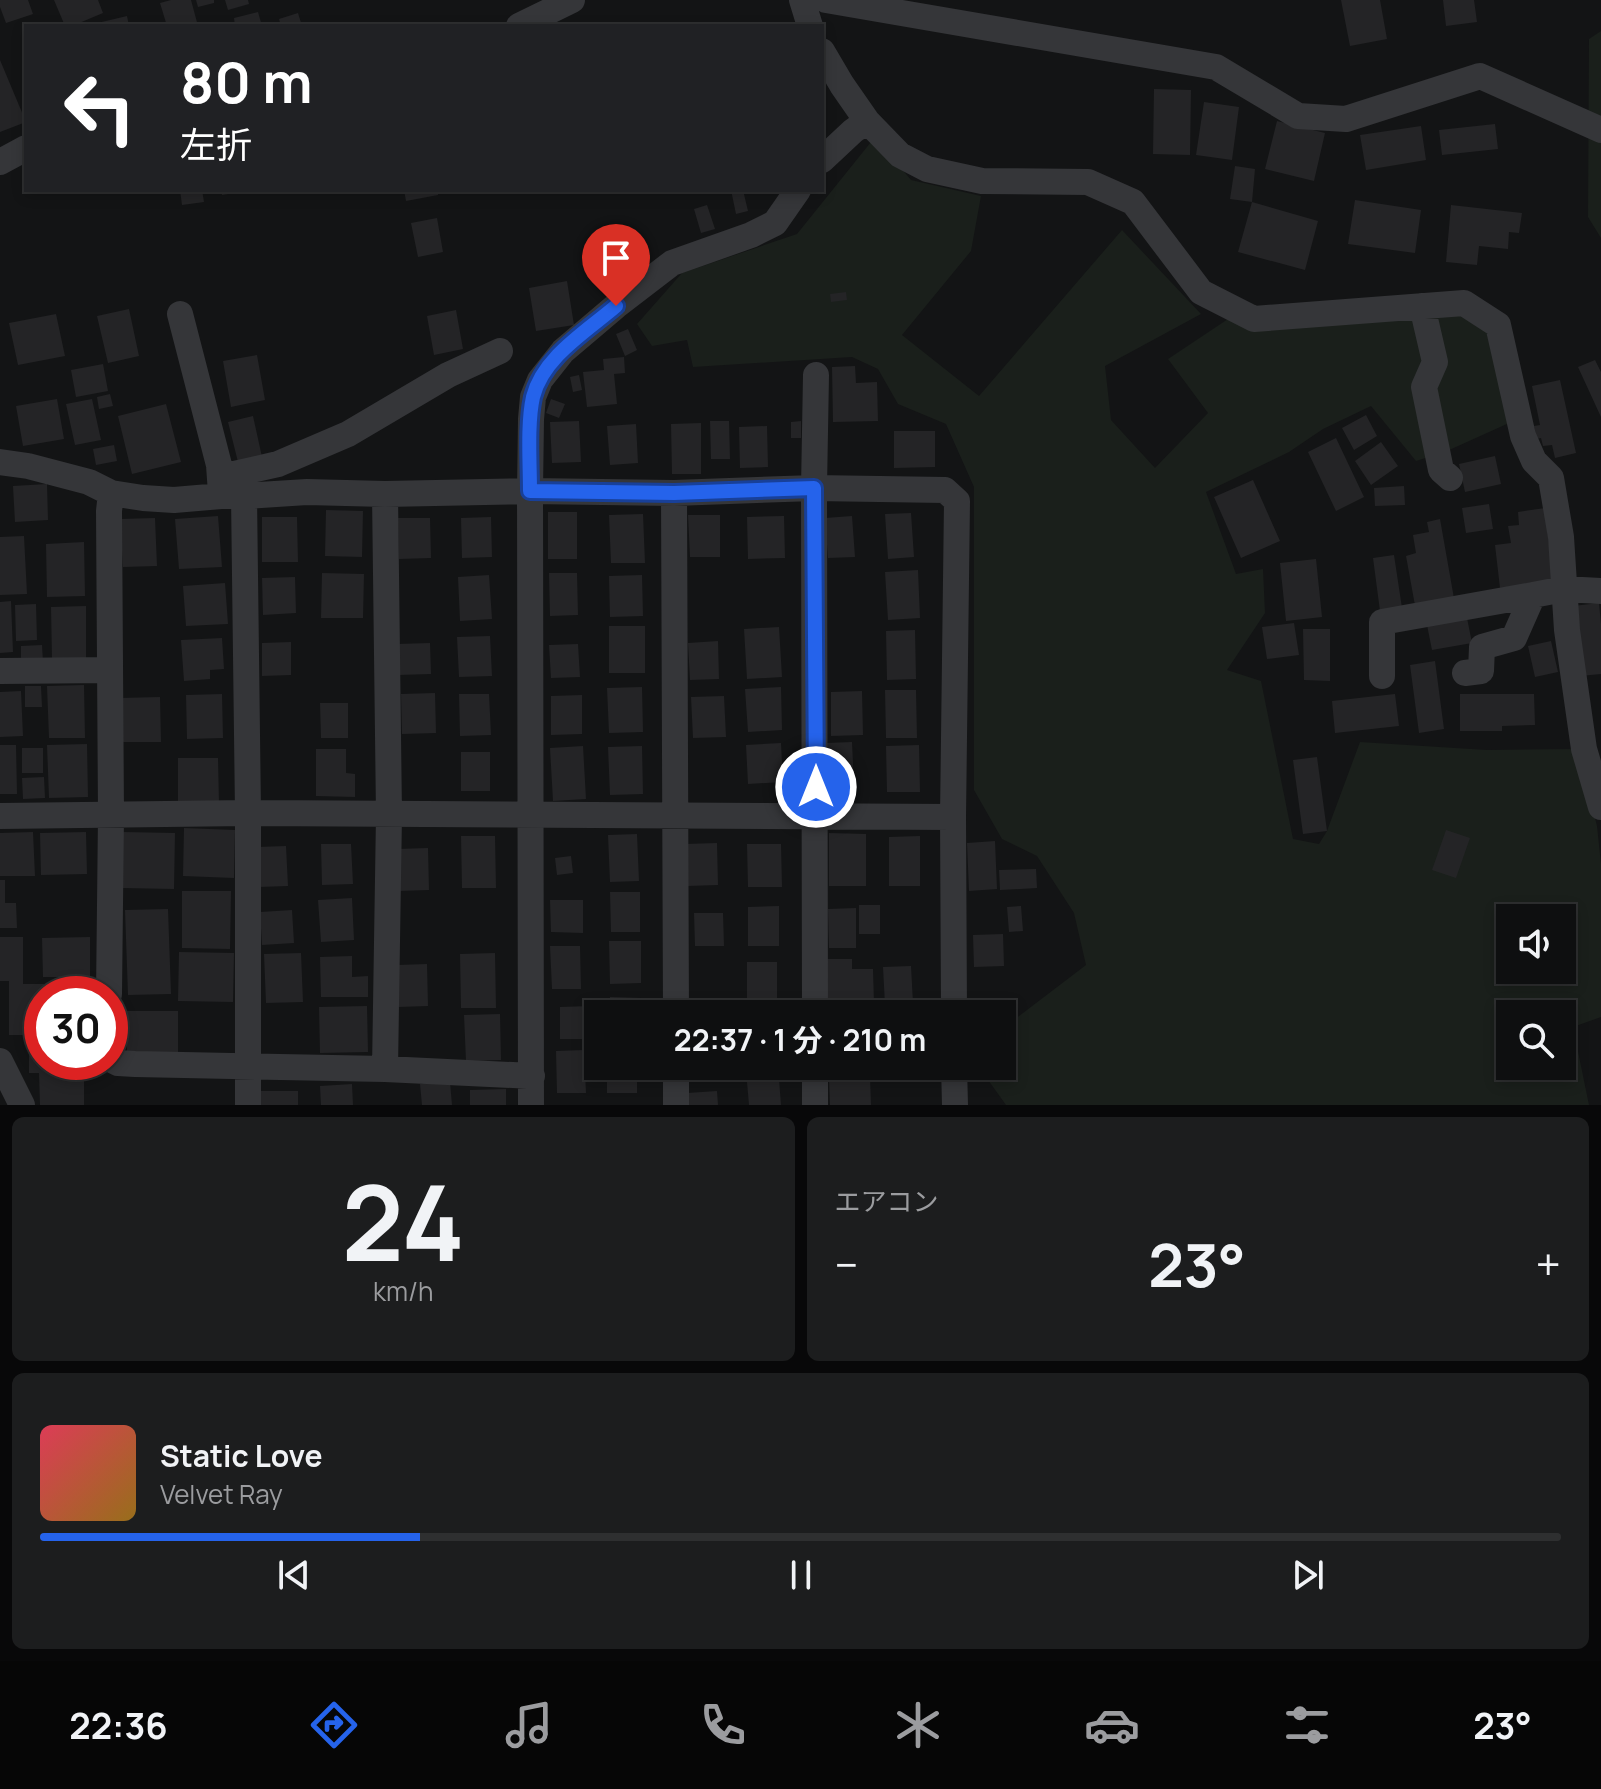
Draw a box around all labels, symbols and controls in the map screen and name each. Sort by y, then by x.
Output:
text: 80 m [180,43,313,120]
icon: left [48,56,152,160]
text: 左折 [180,120,252,169]
pin [582,224,650,306]
icon: arrive [594,236,638,280]
position arrow [774,745,858,829]
map controls [1496,904,1576,1080]
button: sound [1496,904,1576,984]
speed limit sign: 30 [24,976,128,1080]
button: search [1496,1000,1576,1080]
text: 22:37 · 1 分 · 210 m [674,1019,926,1060]
text: 24 [342,1150,465,1292]
text: エアコン [835,1183,939,1219]
text: 23° [1148,1223,1246,1305]
text: − [835,1234,858,1294]
text: + [1536,1234,1561,1294]
text: km/h [373,1273,433,1309]
text: Static Love [160,1435,323,1476]
text: Velvet Ray [160,1476,283,1512]
icon: previous [272,1553,316,1597]
icon: pause [779,1553,823,1597]
icon: next [1286,1553,1330,1597]
icon: directions [306,1697,362,1753]
icon: music [501,1697,557,1753]
icon: phone [695,1697,751,1753]
icon: climate [890,1697,946,1753]
icon: car [1084,1697,1140,1753]
icon: filters [1279,1697,1335,1753]
text: 22:36 [69,1701,168,1750]
text: 23° [1473,1701,1532,1750]

